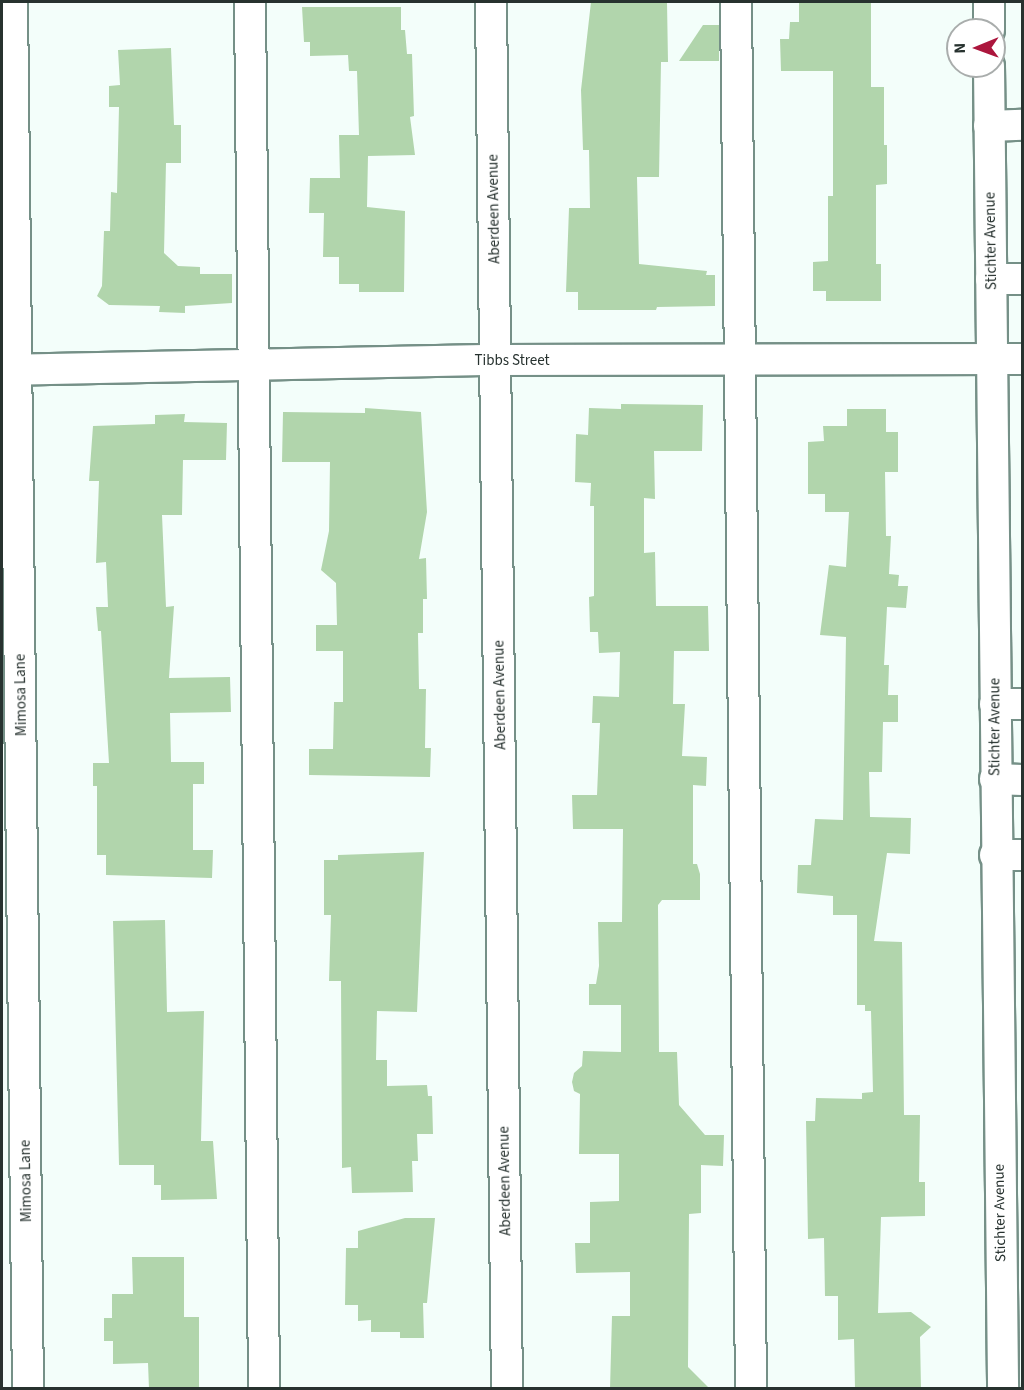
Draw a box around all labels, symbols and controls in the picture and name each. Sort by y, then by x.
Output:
north arrow [946,18,1006,78]
text: N [949,43,971,54]
street label: Aberdeen Avenue [484,154,504,264]
street label: Stichter Avenue [981,192,1001,290]
street label: Tibbs Street [474,352,550,370]
street label: Aberdeen Avenue [490,640,510,750]
street label: Mimosa Lane [11,654,31,736]
street label: Stichter Avenue [986,678,1004,776]
street label: Aberdeen Avenue [495,1126,515,1236]
street label: Mimosa Lane [16,1140,36,1222]
street label: Stichter Avenue [990,1164,1010,1262]

